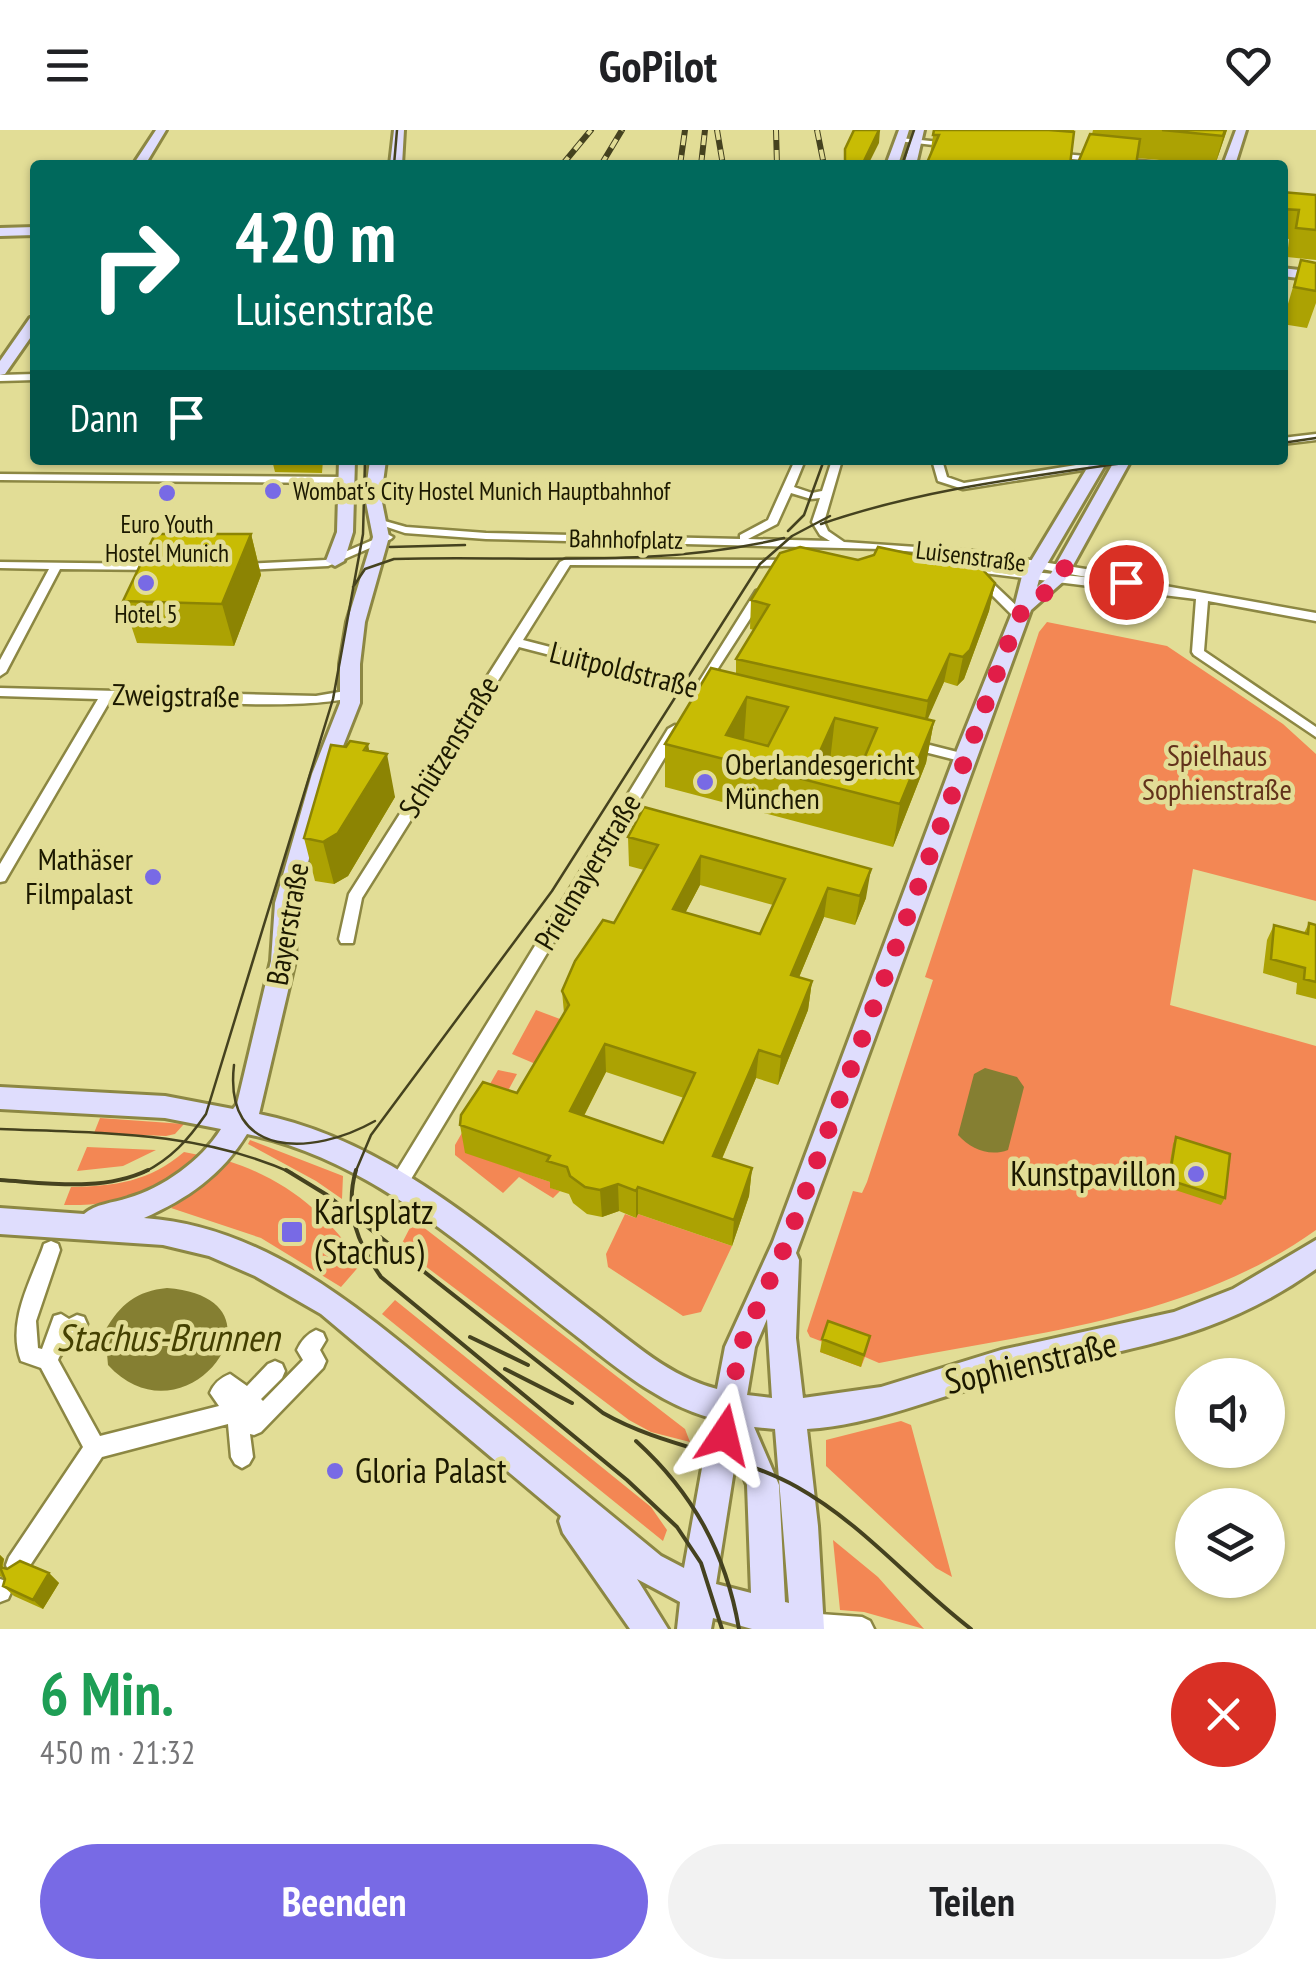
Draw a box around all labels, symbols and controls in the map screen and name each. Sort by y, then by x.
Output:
text: GoPilot [599,36,717,94]
icon: menu [40,38,95,93]
icon: heart [1221,38,1276,93]
text: 420 m [235,191,396,281]
icon: right [70,200,200,330]
text: Luisenstraße [235,279,434,337]
icon: arrive [159,390,214,445]
text: Dann [70,393,139,442]
place label: Wombat's City Hostel Munich Hauptbahnhof [293,475,672,507]
marker: Wombat's City Hostel Munich Hauptbahnhof [262,480,284,502]
marker: Euro Youth Hostel Munich [156,482,178,504]
place label: Euro Youth Hostel Munich [105,508,229,569]
street label: Bahnhofplatz [569,522,683,556]
street label: Luisenstraße [914,533,1028,579]
pin [1084,540,1169,625]
icon: arrive [1099,555,1154,610]
marker: Hotel 5 [135,572,157,594]
place label: Hotel 5 [114,598,178,630]
street label: Luitpoldstraße [546,631,703,706]
street label: Schützenstraße [389,668,507,824]
street label: Zweigstraße [112,674,240,715]
park label: Spielhaus Sophienstraße [1142,735,1292,808]
place label: Oberlandesgericht München [725,744,916,817]
marker: Oberlandesgericht München [694,771,716,793]
street label: Prielmayerstraße [525,786,649,957]
place label: Mathäser Filmpalast [25,839,134,912]
street label: Bayerstraße [257,859,316,988]
marker: Mathäser Filmpalast [142,866,164,888]
place label: Kunstpavillon [1010,1150,1176,1196]
marker: Kunstpavillon [1185,1163,1207,1185]
place label: Karlsplatz (Stachus) [314,1188,434,1274]
marker: Karlsplatz (Stachus) [279,1219,305,1245]
water label: Stachus-Brunnen [56,1312,282,1361]
street label: Sophienstraße [940,1320,1121,1404]
map controls [1175,1358,1285,1598]
button: sound [1175,1358,1285,1468]
position arrow [672,1383,776,1487]
place label: Gloria Palast [355,1447,507,1493]
marker: Gloria Palast [324,1460,346,1482]
button: layers [1175,1488,1285,1598]
text: 6 Min. [40,1654,174,1732]
button: close [1171,1662,1276,1767]
text: 450 m · 21:32 [40,1731,195,1773]
button: Beenden [40,1844,648,1959]
button: Teilen [668,1844,1276,1959]

